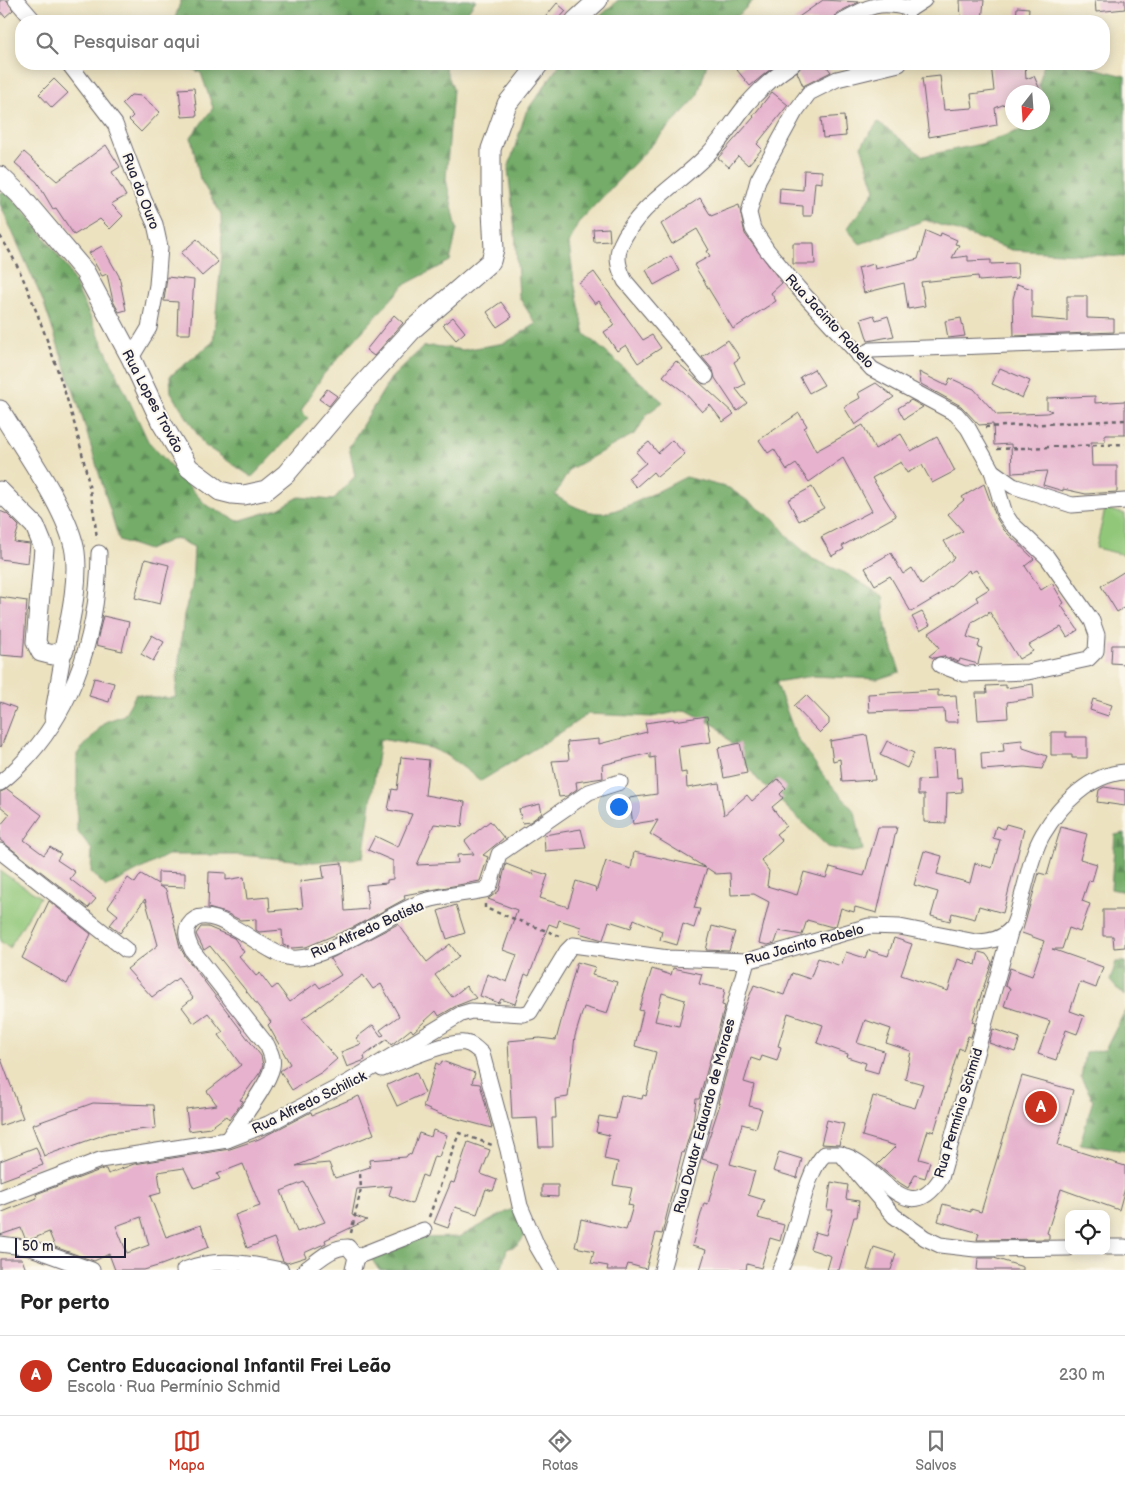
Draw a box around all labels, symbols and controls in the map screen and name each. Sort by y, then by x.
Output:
search box [15,15,1110,70]
icon: search [33,29,61,57]
text: Pesquisar aqui [73,31,200,54]
north arrow [1005,85,1050,130]
street label: Rua do Ouro [118,151,163,232]
street label: Rua Jacinto Rabelo [781,271,878,372]
street label: Rua Lopes Trovão [118,347,187,456]
your location [606,794,632,820]
street label: Rua Alfredo Batista [308,897,427,962]
street label: Rua Jacinto Rabelo [743,920,866,969]
street label: Rua Doutor Eduardo de Moraes [670,1017,739,1216]
street label: Rua Permínio Schmid [931,1046,986,1180]
street label: Rua Alfredo Schilick [249,1067,370,1138]
pin: A [1025,1088,1057,1126]
map controls [1065,1210,1110,1255]
button: locate [1065,1210,1110,1255]
scale bar [15,1235,126,1258]
text: 50 m [22,1238,54,1255]
text: Por perto [20,1290,110,1315]
text: Centro Educacional Infantil Frei Leão [67,1355,391,1378]
text: A [31,1366,41,1385]
text: 230 m [1059,1366,1105,1385]
text: Escola · Rua Permínio Schmid [67,1378,280,1397]
tab: Mapa [169,1427,205,1474]
tab: Rotas [542,1427,578,1474]
tab: Salvos [915,1427,956,1474]

